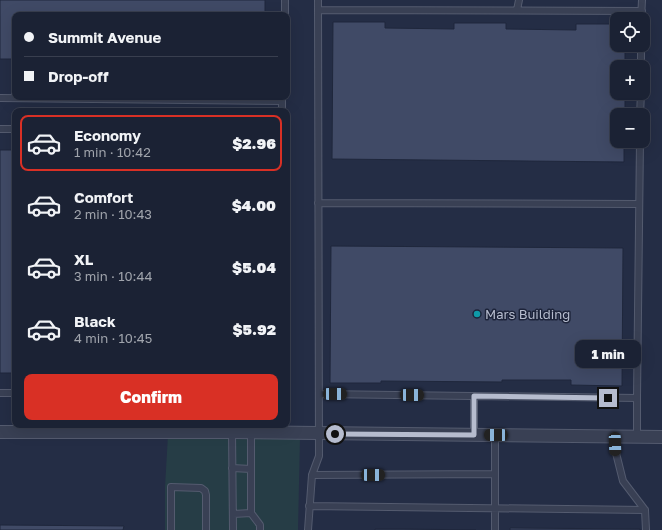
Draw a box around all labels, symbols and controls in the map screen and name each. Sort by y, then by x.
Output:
map controls [610,12,650,148]
button: locate [610,12,650,52]
text: Summit Avenue [48,28,161,46]
button: + [610,60,650,100]
text: Drop-off [48,67,108,85]
button: − [610,108,650,148]
icon: car [26,125,62,161]
text: Economy [74,126,141,144]
text: $2.96 [232,134,276,152]
text: 1 min · 10:42 [74,144,151,160]
icon: car [26,187,62,223]
text: Comfort [74,188,133,206]
text: $4.00 [232,196,276,214]
text: 2 min · 10:43 [74,206,152,222]
icon: car [26,249,62,285]
text: XL [74,250,93,268]
text: $5.04 [232,258,276,276]
text: 3 min · 10:44 [74,268,152,284]
place label: Mars Building [485,306,570,322]
marker: Mars Building [472,309,482,319]
icon: car [26,311,62,347]
text: Black [74,312,116,330]
text: $5.92 [232,320,276,338]
text: 4 min · 10:45 [74,330,152,346]
callout: 1 min [575,340,641,368]
text: 1 min [591,346,625,362]
button: Confirm [24,374,278,420]
car [323,388,347,400]
car [400,389,424,401]
route end [599,389,617,407]
route start [326,425,344,443]
car [484,429,508,441]
car [609,432,621,456]
car [361,469,385,481]

